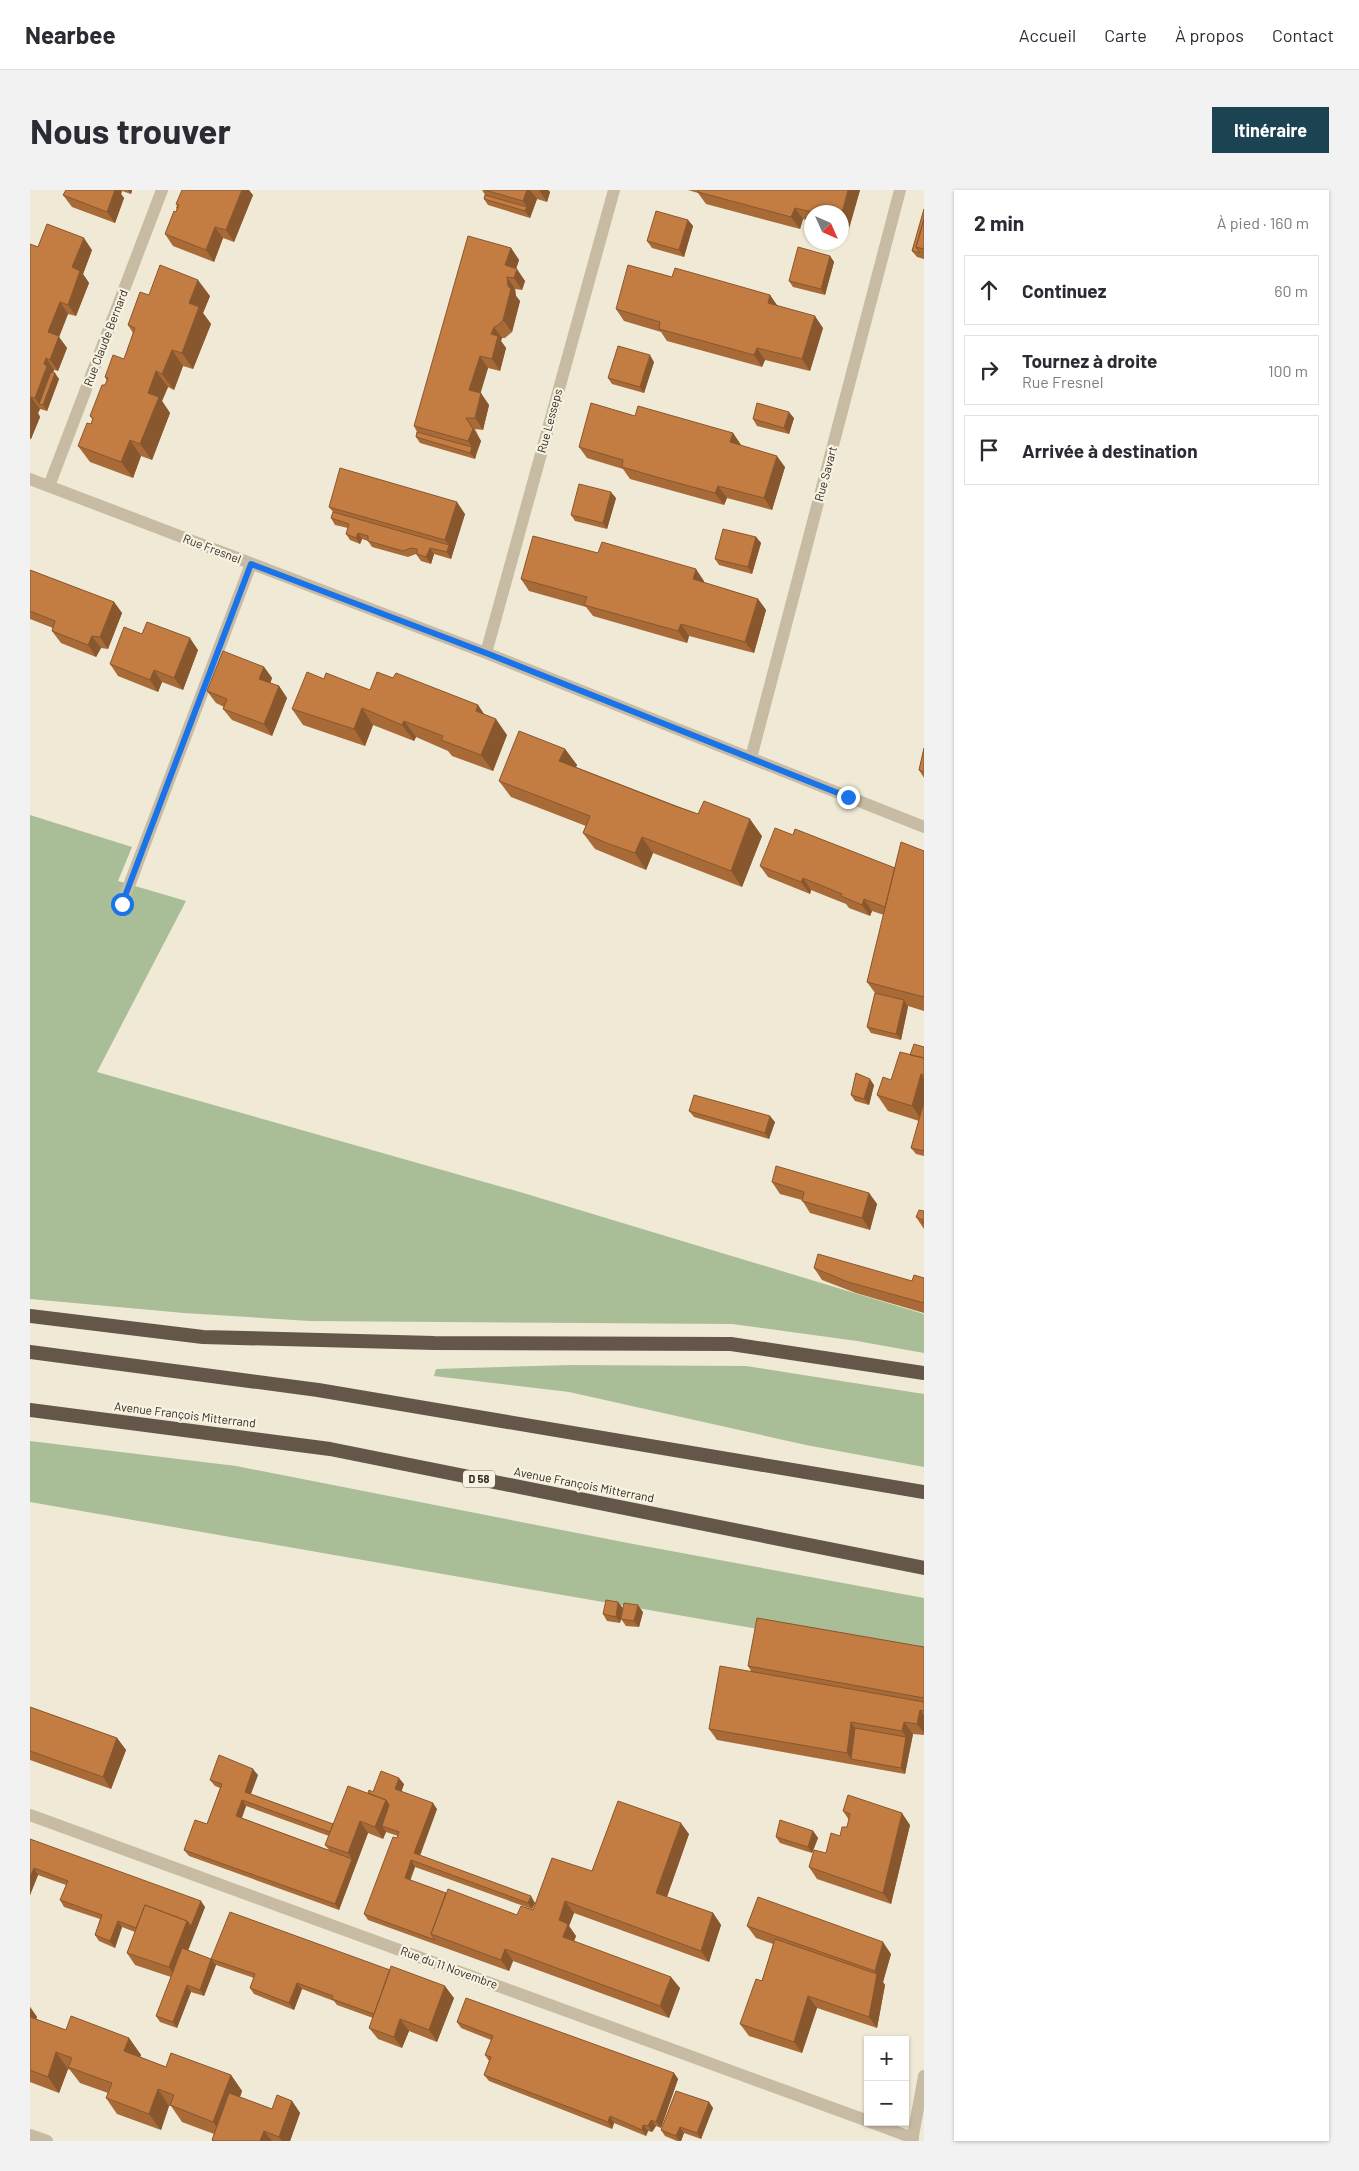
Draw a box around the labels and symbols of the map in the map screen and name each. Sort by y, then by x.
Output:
north arrow [804,205,849,250]
street label: Rue Claude Bernard [80,287,130,388]
street label: Rue Lesseps [534,387,564,454]
street label: Rue Savart [811,445,839,503]
street label: Rue Fresnel [181,531,243,566]
route end [837,786,860,809]
route start [111,893,134,916]
street label: Avenue François Mitterrand [114,1398,257,1430]
street label: Avenue François Mitterrand [513,1464,655,1504]
road number: D 58 [463,1470,495,1488]
street label: Rue du 11 Novembre [399,1943,500,1991]

